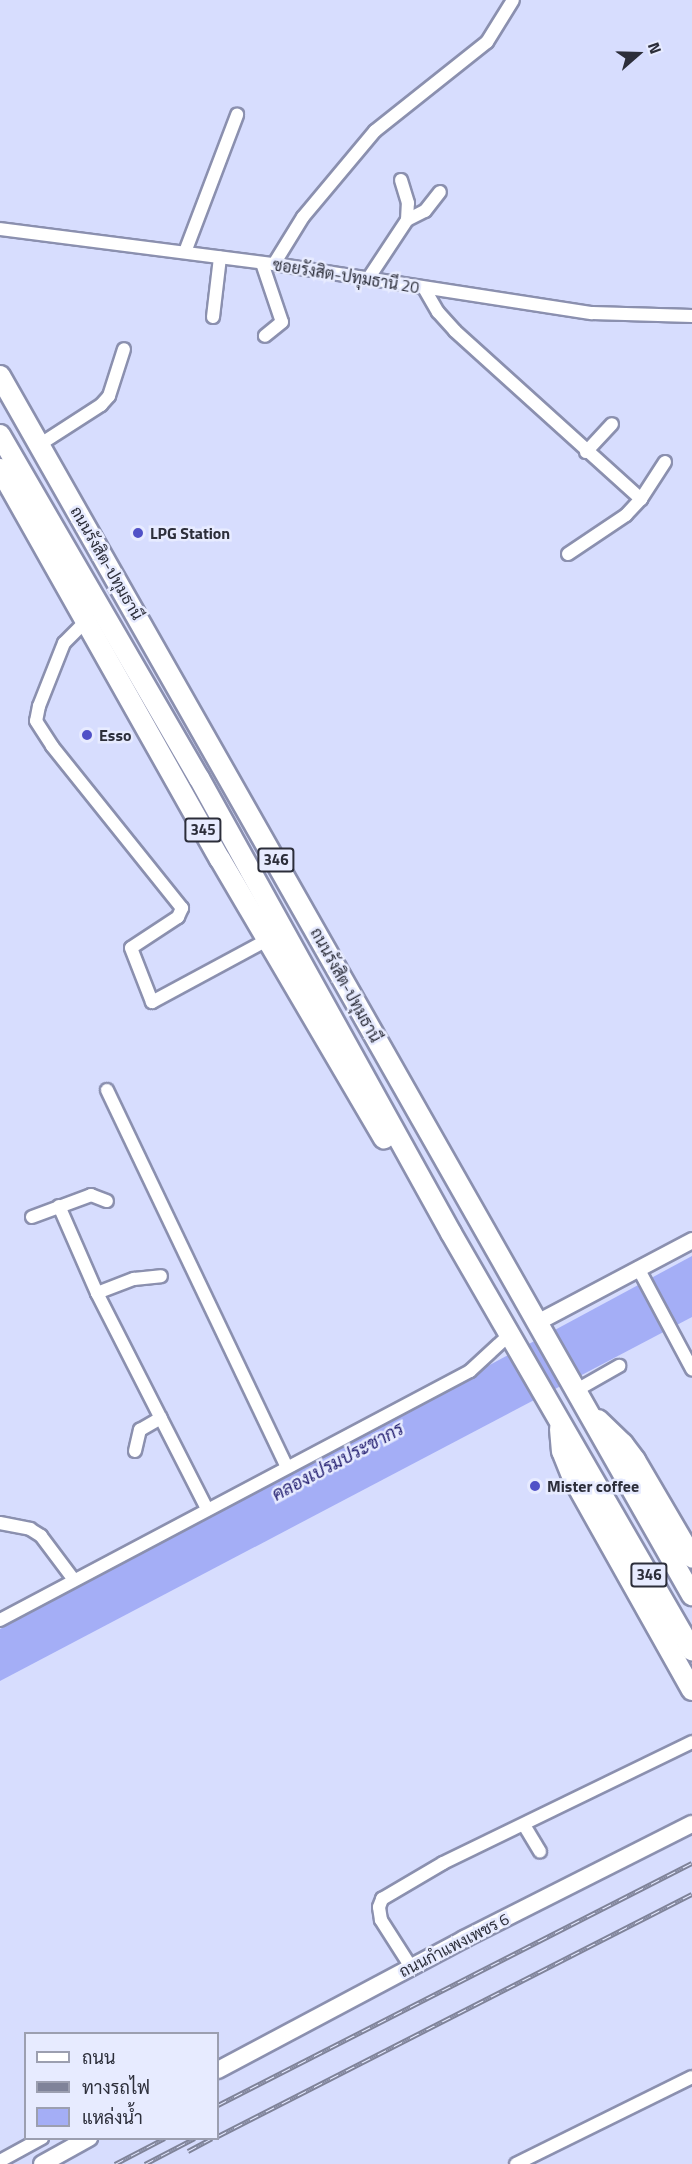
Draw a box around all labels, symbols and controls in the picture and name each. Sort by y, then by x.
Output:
north arrow [608,24,668,84]
text: N [642,39,668,57]
street label: ซอยรังสิต-ปทุมธานี 20 [271,255,421,297]
street label: ถนนรังสิต-ปทุมธานี [67,503,147,623]
place label: LPG Station [150,523,230,543]
marker: LPG Station [131,526,145,540]
place label: Esso [99,725,131,745]
marker: Esso [80,728,94,742]
road number: 345 [184,818,222,842]
road number: 346 [256,848,296,872]
street label: ถนนรังสิต-ปทุมธานี [307,924,385,1046]
water label: คลองเปรมประชากร [268,1418,408,1506]
place label: Mister coffee [547,1476,639,1496]
marker: Mister coffee [528,1479,542,1493]
road number: 346 [630,1563,668,1587]
street label: ถนนกำแพงเพชร 6 [396,1909,512,1981]
legend [24,2032,219,2140]
text: ถนน [82,2044,115,2071]
text: ทางรถไฟ [82,2074,150,2101]
text: แหล่งน้ำ [82,2104,143,2131]

